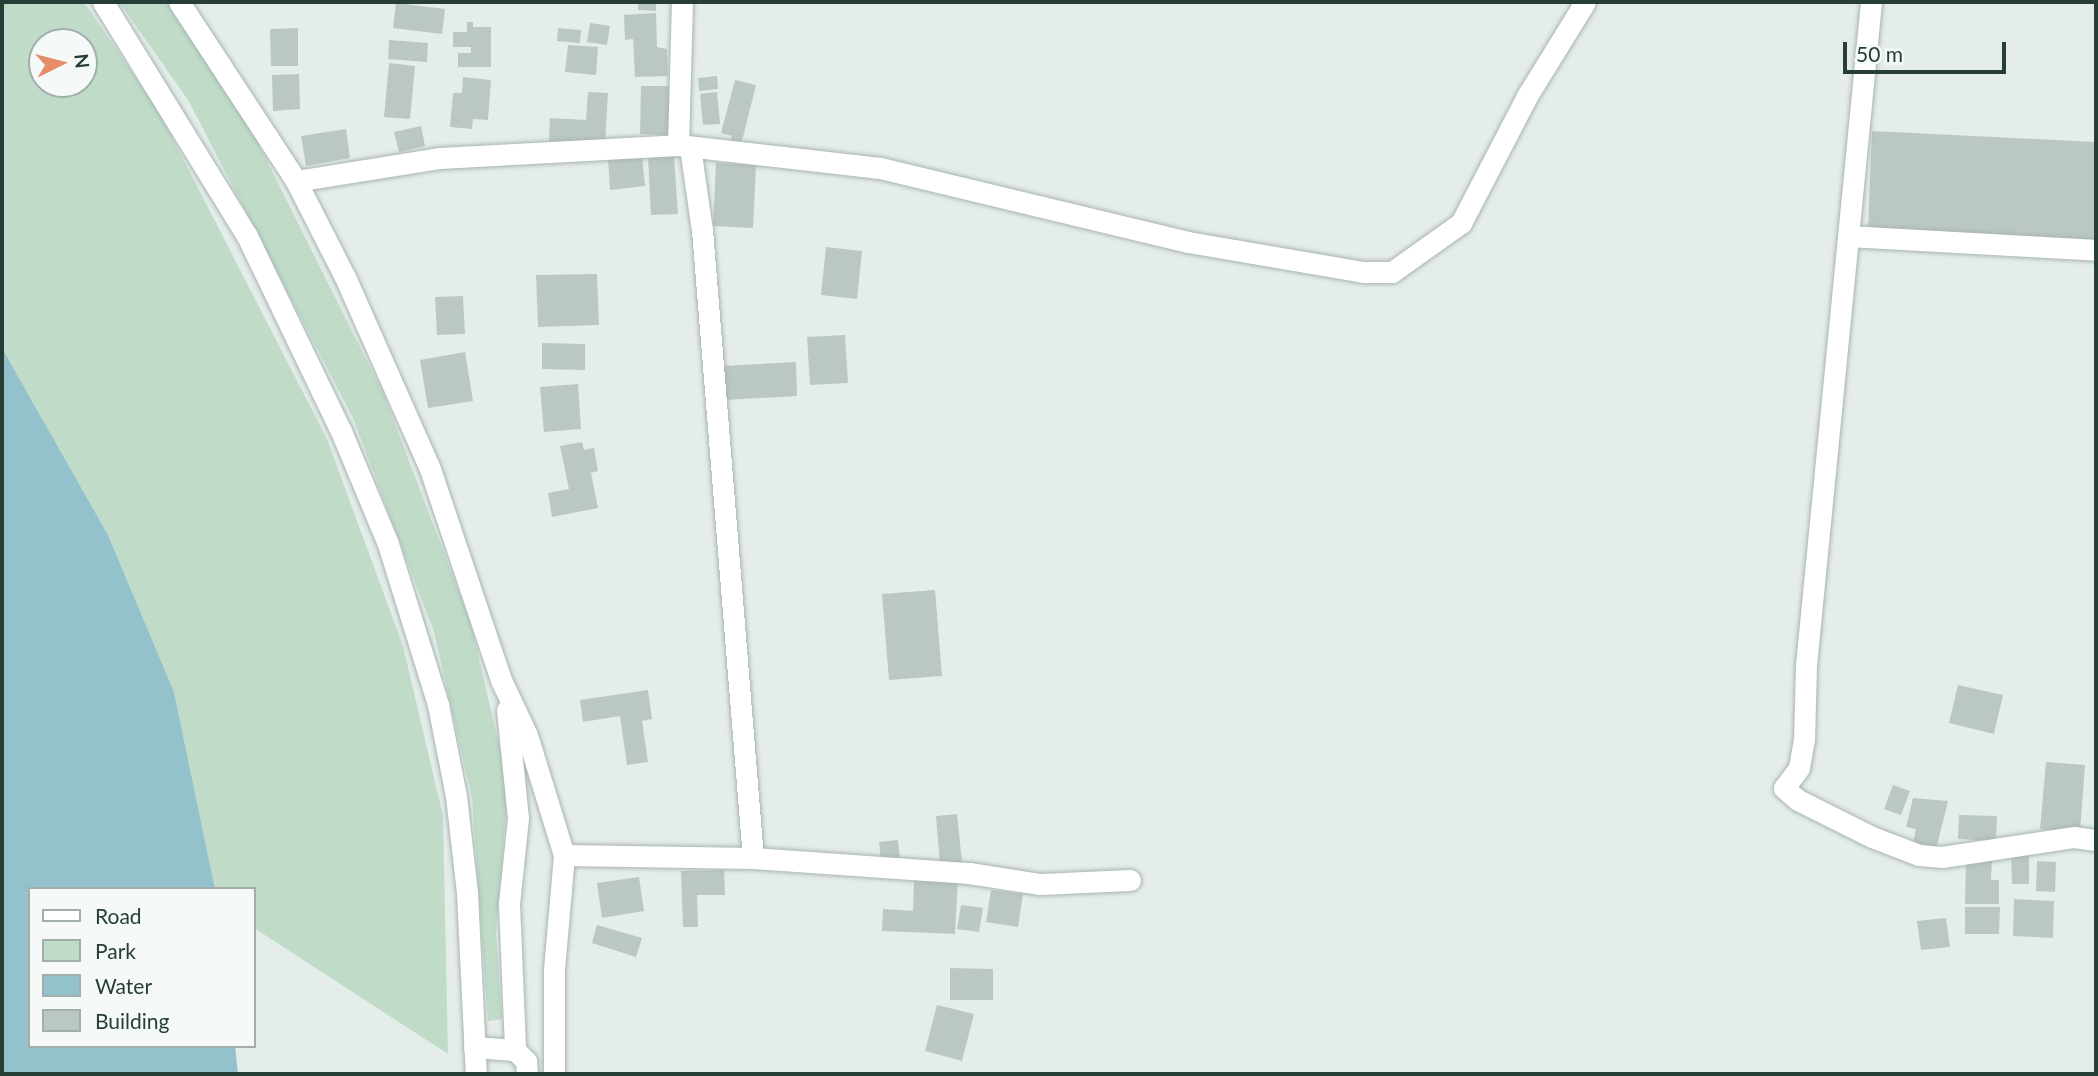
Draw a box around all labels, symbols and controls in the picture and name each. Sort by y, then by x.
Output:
north arrow [28,28,98,98]
scale bar [1846,28,2009,72]
text: 50 m [1856,41,1903,66]
text: N [70,52,95,69]
legend [28,887,256,1048]
text: Road [95,903,142,928]
text: Park [95,938,136,963]
text: Water [95,973,152,998]
text: Building [95,1008,170,1033]

